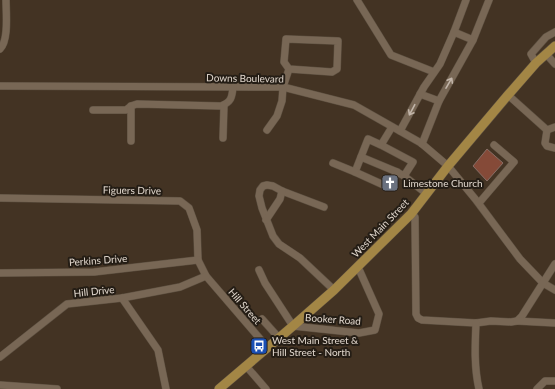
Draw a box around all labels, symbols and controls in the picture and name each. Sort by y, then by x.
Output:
street label: Downs Boulevard [206,71,284,85]
one-way arrow [446,77,454,89]
one-way arrow [407,103,415,115]
church icon: Limestone Church [380,173,400,193]
place label: Limestone Church [403,177,483,189]
street label: Figuers Drive [103,183,161,197]
street label: West Main Street [349,196,411,260]
street label: Perkins Drive [68,252,128,268]
street label: Hill Drive [73,283,115,299]
street label: Hill Street [226,286,264,327]
street label: Booker Road [305,311,361,327]
place label: West Main Street & Hill Street - North [272,334,359,358]
bus stop icon: West Main Street & Hill Street - North [249,336,269,356]

